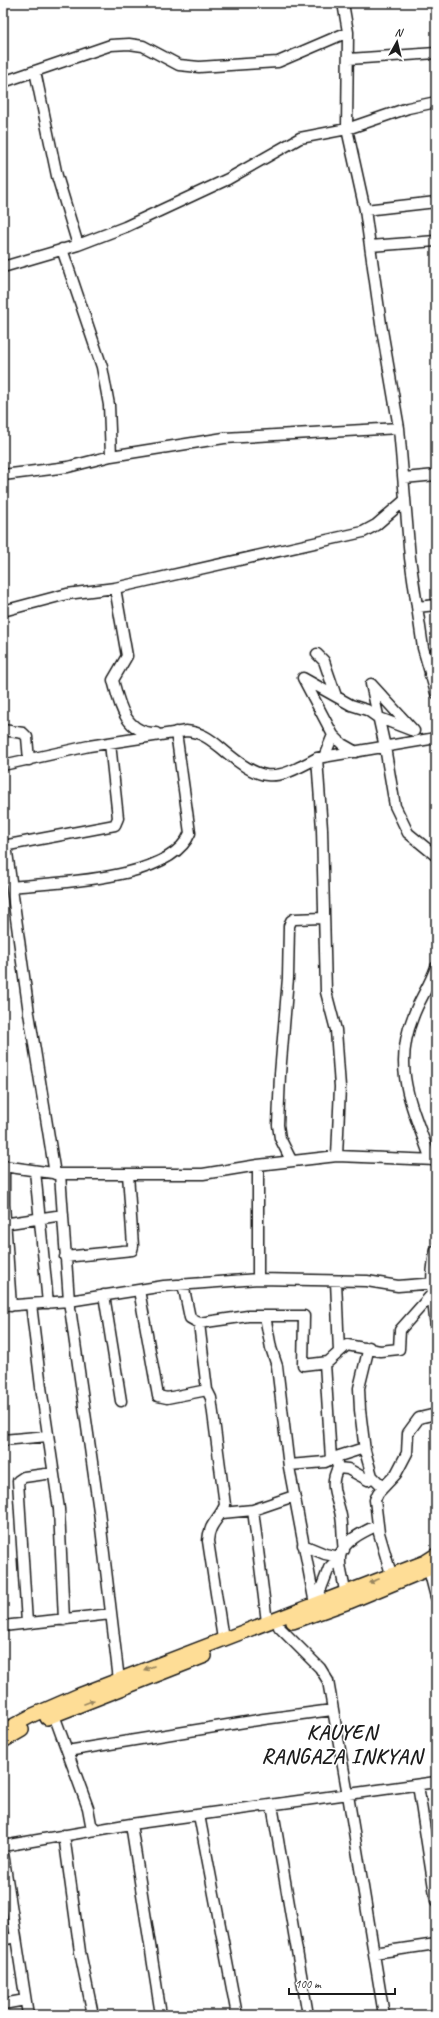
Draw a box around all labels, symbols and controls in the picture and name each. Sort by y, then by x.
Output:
north arrow [377,22,417,62]
text: N [394,25,405,40]
one-way arrow [368,1578,380,1584]
one-way arrow [142,1666,154,1672]
one-way arrow [84,1698,96,1704]
district label: KAUYEN RANGAZA INKYAN [261,1719,426,1769]
scale bar [289,1970,395,1996]
text: 100 m [295,1976,322,1992]

